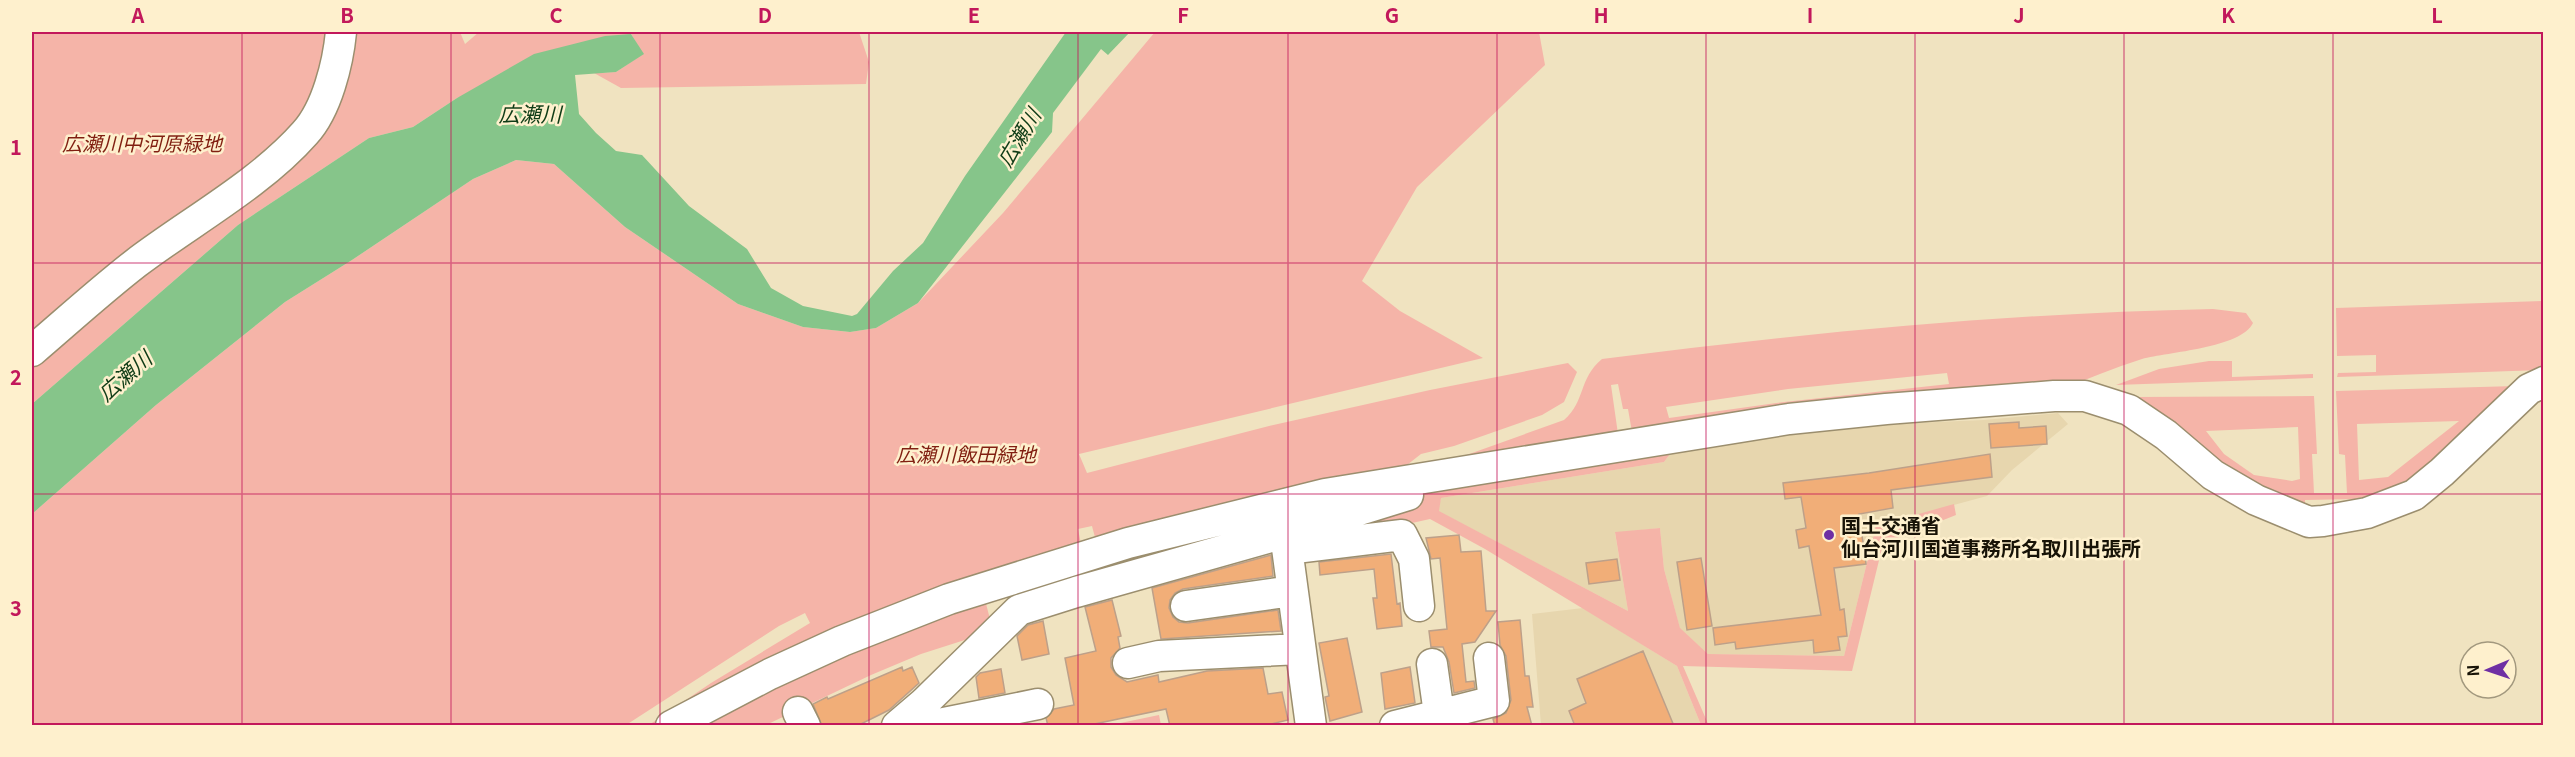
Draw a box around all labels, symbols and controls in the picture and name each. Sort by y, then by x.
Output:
text: A [131,0,145,29]
text: B [340,0,354,29]
text: C [549,0,563,29]
text: D [758,0,772,29]
text: E [968,0,980,29]
text: F [1177,0,1189,29]
text: G [1385,0,1399,29]
text: H [1593,0,1609,29]
text: I [1807,0,1813,29]
text: J [2013,0,2025,29]
text: K [2221,0,2235,29]
text: L [2431,0,2443,29]
water label: 広瀬川 [499,98,563,128]
water label: 広瀬川 [989,101,1048,172]
park label: 広瀬川中河原緑地 [62,128,224,157]
text: 1 [10,132,22,161]
water label: 広瀬川 [90,342,159,407]
text: 2 [10,362,22,391]
park label: 広瀬川飯田緑地 [896,439,1038,468]
place label: 国土交通省 仙台河川国道事務所名取川出張所 [1841,510,2141,562]
marker: 国土交通省 仙台河川国道事務所名取川出張所 [1822,528,1836,542]
text: 3 [10,593,22,622]
north arrow [2458,640,2518,700]
text: N [2460,664,2484,677]

